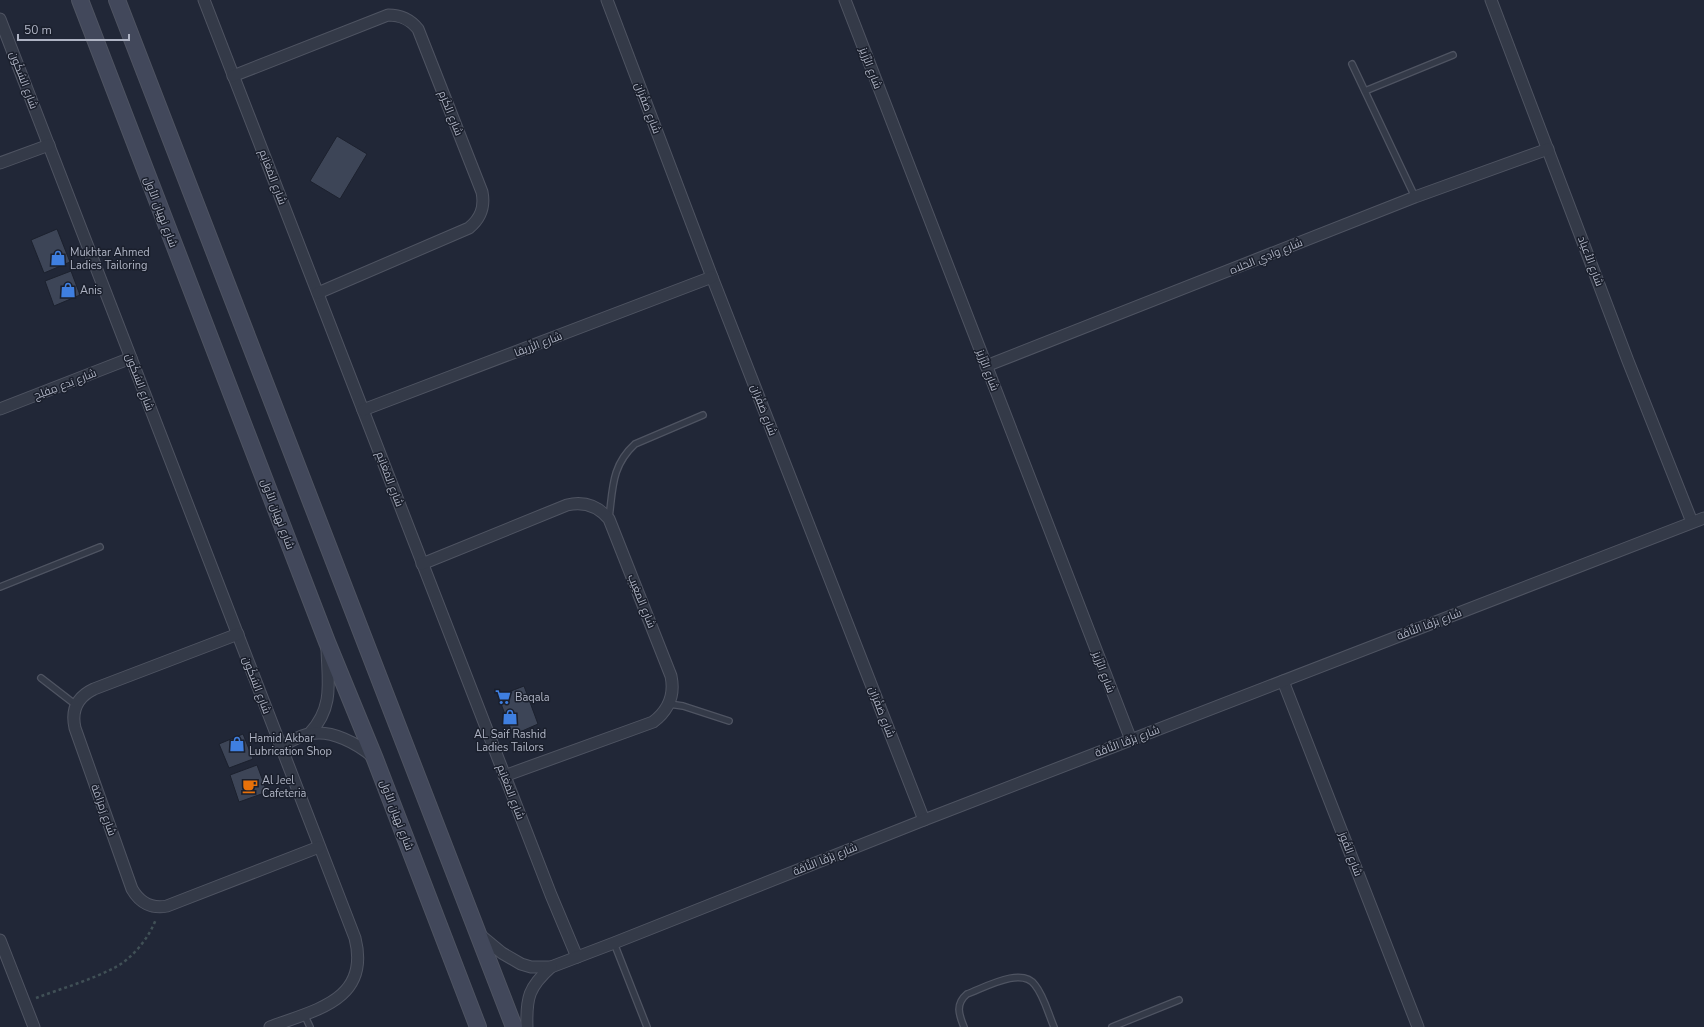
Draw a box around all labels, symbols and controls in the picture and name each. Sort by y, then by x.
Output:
scale bar [18,16,129,42]
text: 50 m [24,22,52,38]
street label: شارع الرِّزَيز [855,44,885,91]
street label: شارع السُكُون [6,49,41,111]
street label: شارع صَفْرَان [631,80,664,136]
street label: شارع الكَرَم [435,88,466,138]
street label: شارع المَغانِم [255,147,290,207]
street label: شارع نهيان الأول [140,175,181,250]
street label: شارع الأعياد [1574,234,1607,288]
street label: شارع وادِي الحَلاه [1227,235,1305,279]
place label: Mukhtar Ahmed Ladies Tailoring [70,245,150,273]
shop icon: Mukhtar Ahmed Ladies Tailoring [49,249,67,267]
shop icon: Anis [59,281,77,299]
place label: Anis [80,283,102,298]
street label: شارع الزِّريقا [512,327,564,361]
street label: شارع الرِّزَيز [972,346,1002,393]
street label: شارع السُكُون [122,351,157,413]
street label: شارع بَدع مِفلِح [32,366,99,403]
street label: شارع صَفْرَان [747,382,780,438]
street label: شارع المَغانِم [372,449,407,509]
street label: شارع نهيان الأول [257,477,298,552]
street label: شارع المغِيب [624,572,659,630]
street label: شارع بَرْقَا النَّاقَة [1394,605,1464,644]
street label: شارع الرِّزَيز [1088,648,1118,695]
street label: شارع السُكُون [239,654,274,716]
street label: شارع صَفْرَان [865,684,898,740]
supermarket icon: Baqala [494,688,512,706]
place label: Baqala [515,690,550,705]
shop icon: AL Saif Rashid Ladies Tailors [501,708,519,726]
street label: شارع بَرْقَا النَّاقَة [1092,722,1162,761]
place label: AL Saif Rashid Ladies Tailors [474,727,546,755]
place label: Hamid Akbar Lubrication Shop [249,731,332,759]
shop icon: Hamid Akbar Lubrication Shop [228,735,246,753]
street label: شارع المَغانِم [493,762,528,822]
place label: Al Jeel Cafeteria [262,773,307,801]
cafe icon: Al Jeel Cafeteria [241,777,259,795]
street label: شارع نهيان الأول [376,778,417,853]
street label: شارع رَمرَامَة [87,782,120,838]
street label: شارع القُوز [1335,829,1366,879]
street label: شارع بَرْقَا النَّاقَة [791,840,860,879]

